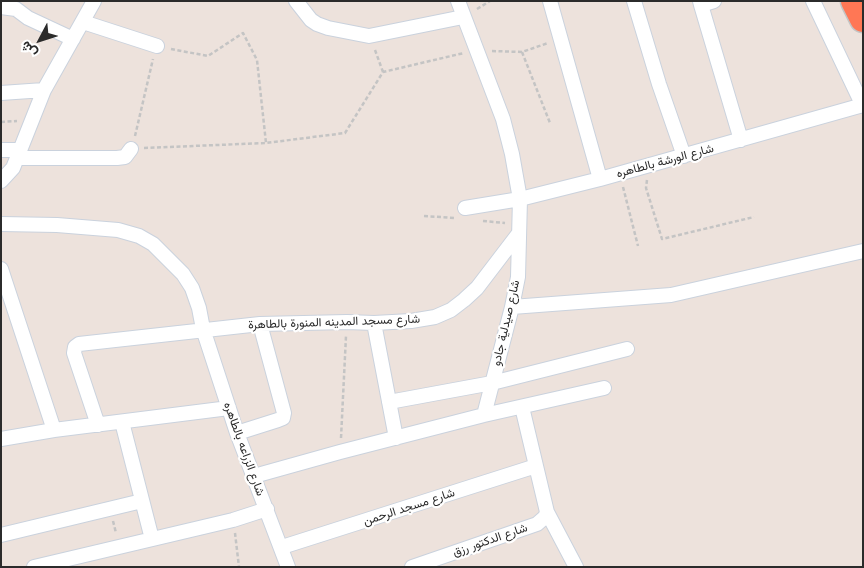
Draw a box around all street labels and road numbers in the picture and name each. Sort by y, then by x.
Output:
street label: شارع الورشة بالطاهره [615,141,715,181]
street label: شارع صيدلية جادو [489,279,523,367]
street label: شارع مسجد المدينه المنورة بالطاهرة [248,312,420,332]
street label: شارع الزراعه بالطاهره [220,400,268,498]
street label: شارع مسجد الرحمن [361,485,457,529]
street label: شارع الدكتور رزق [451,520,529,560]

